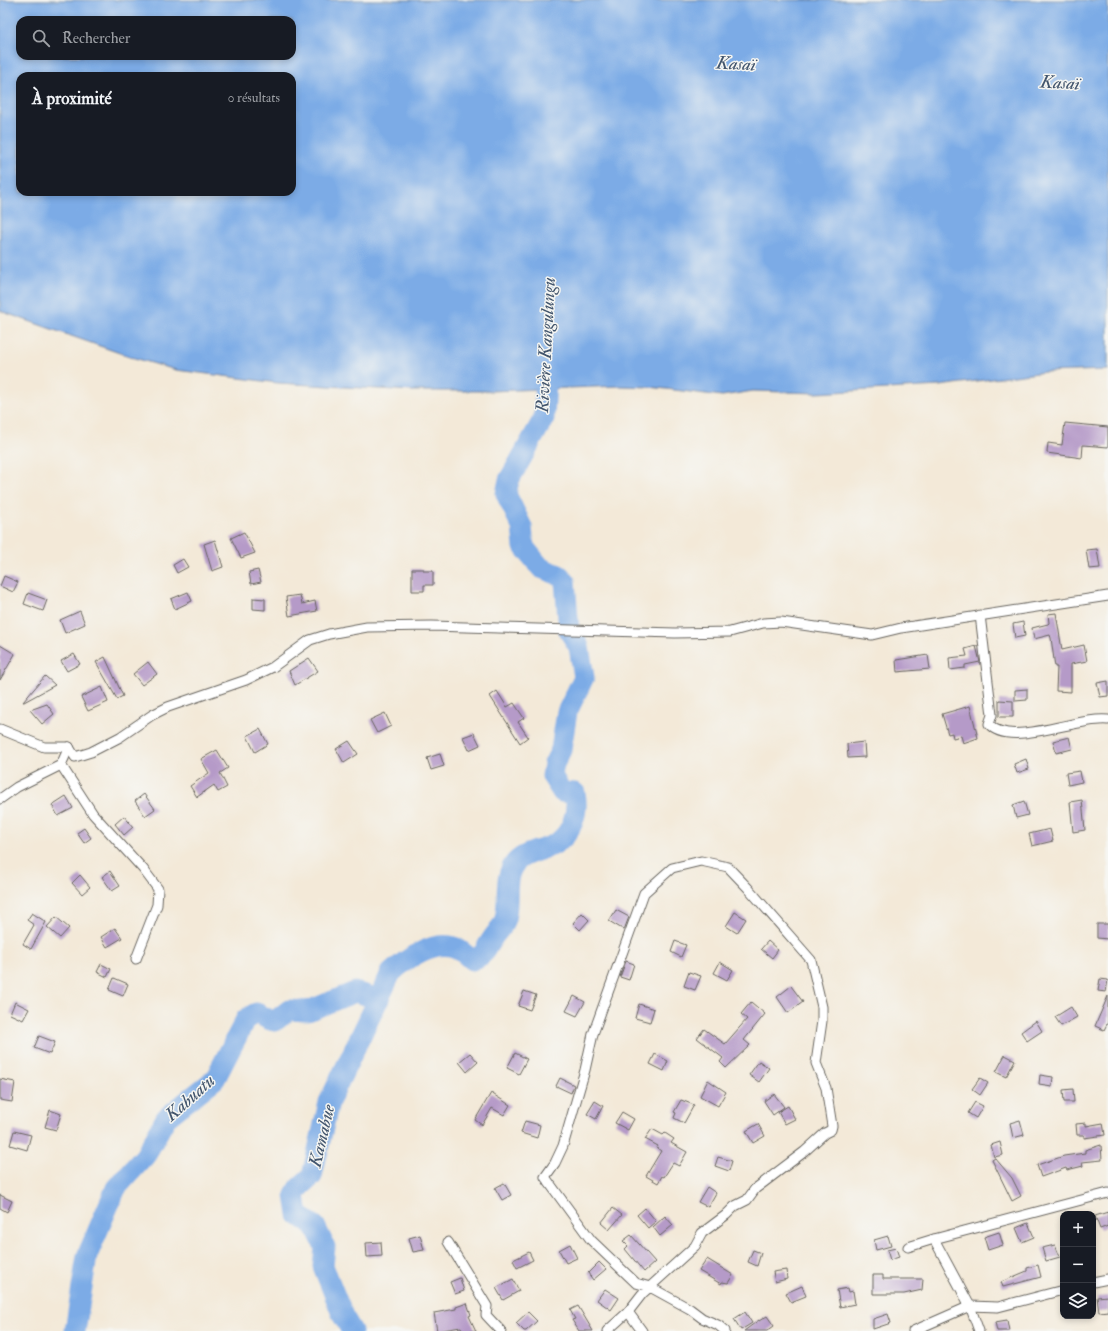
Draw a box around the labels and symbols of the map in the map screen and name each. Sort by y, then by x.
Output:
water label: Kasaï [715,51,758,77]
water label: Kasaï [1039,70,1082,96]
water label: Rivière Kangulungu [531,276,561,414]
water label: Kabuatu [159,1069,220,1127]
water label: Kamabue [303,1101,341,1171]

